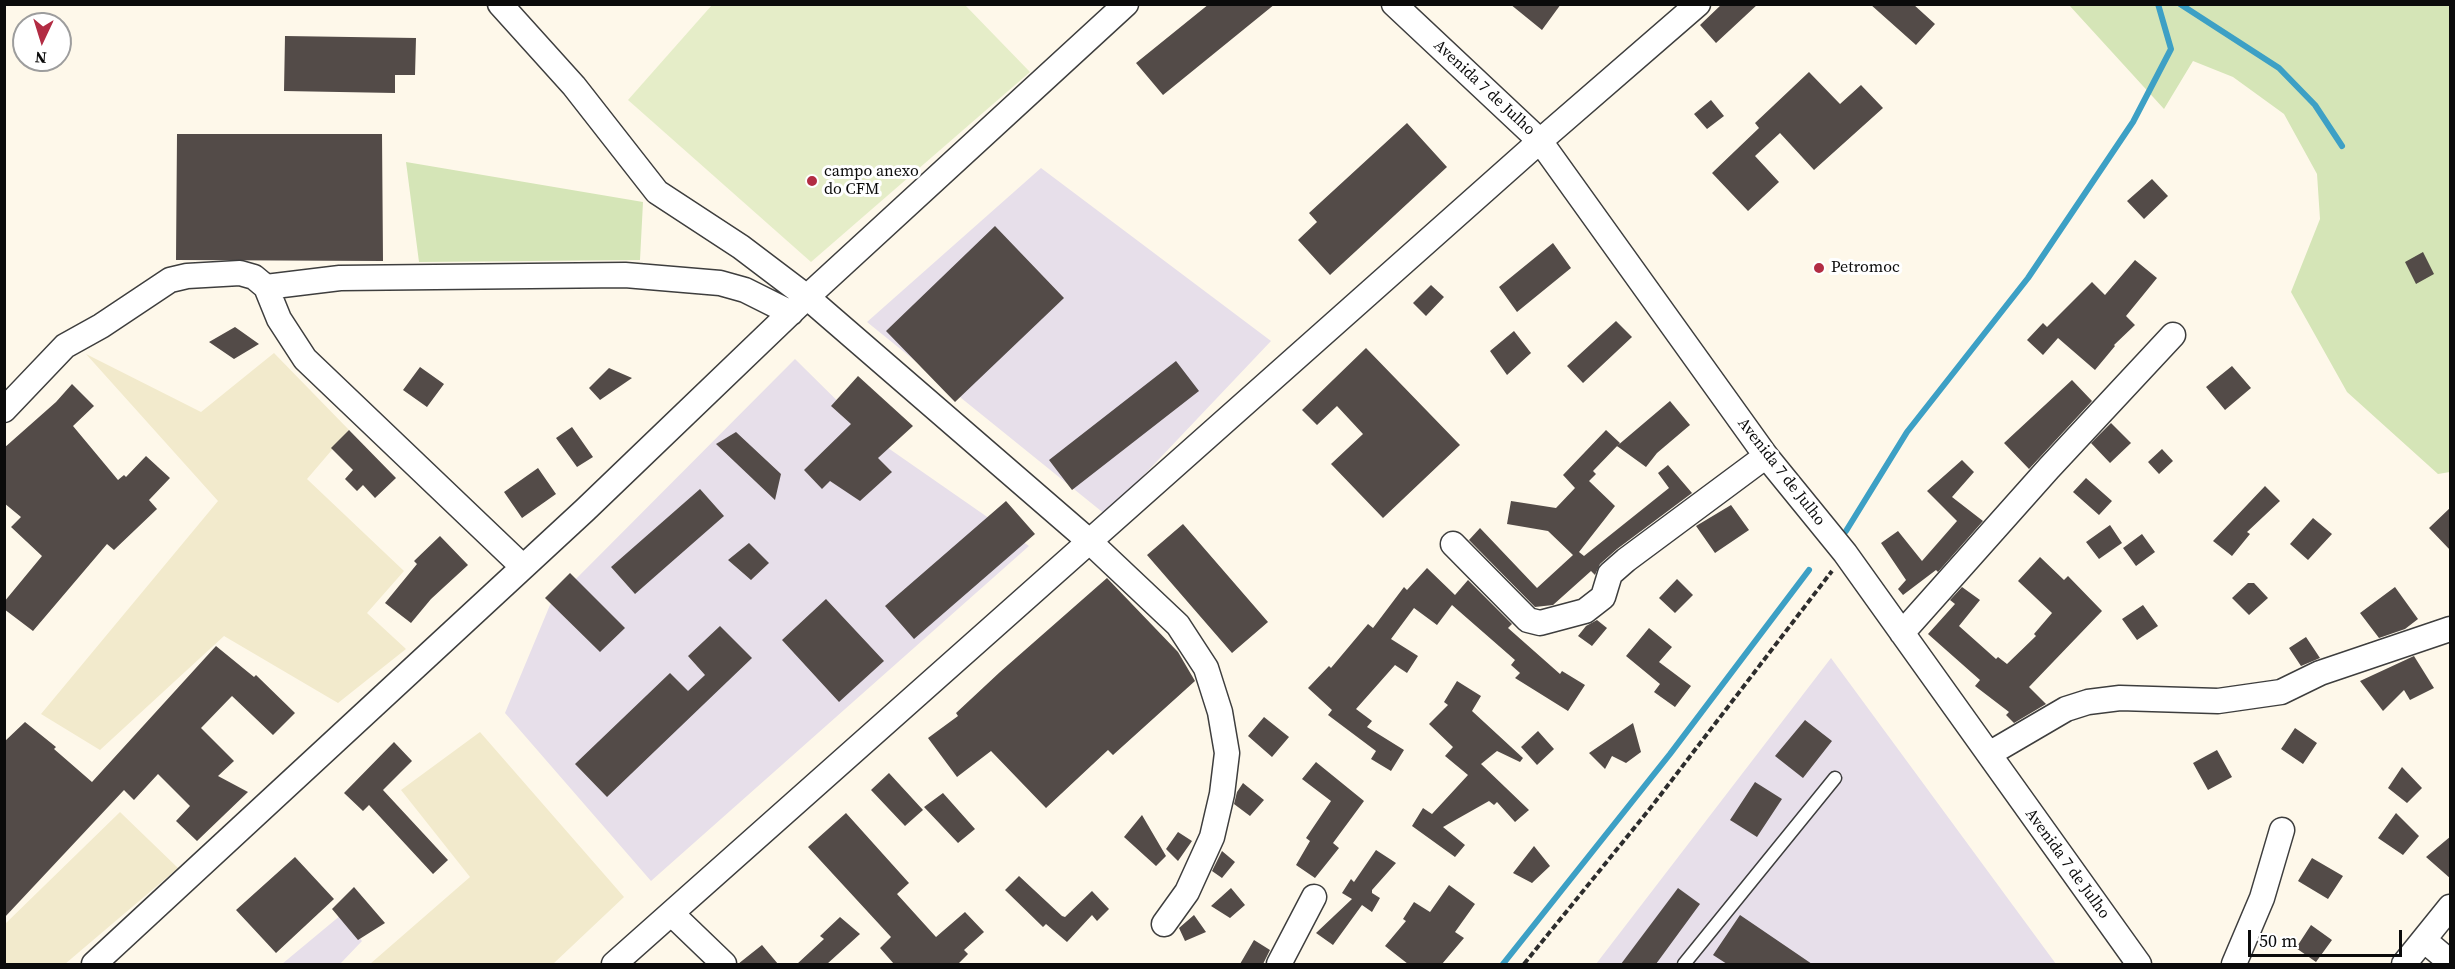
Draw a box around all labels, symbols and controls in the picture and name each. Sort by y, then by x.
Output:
north arrow [12,12,72,72]
street label: Avenida 7 de Julho [1429,36,1539,140]
text: N [34,47,47,69]
place label: campo anexo do CFM [824,162,919,200]
marker: campo anexo do CFM [805,174,819,188]
place label: Petromoc [1831,258,1900,278]
marker: Petromoc [1812,261,1826,275]
street label: Avenida 7 de Julho [1733,414,1829,530]
street label: Avenida 7 de Julho [2021,805,2113,923]
scale bar [2251,918,2406,956]
text: 50 m [2259,928,2297,953]

